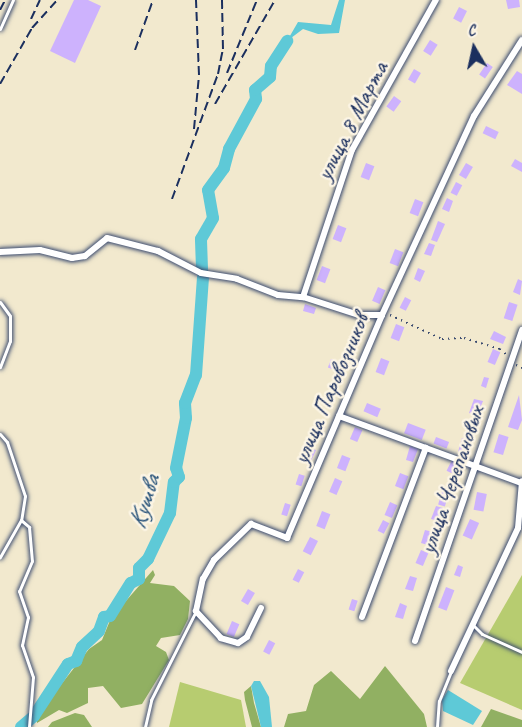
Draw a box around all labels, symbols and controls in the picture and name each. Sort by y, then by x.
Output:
north arrow [444,18,504,78]
text: С [466,20,477,41]
street label: улица 8 Марта [310,57,394,185]
street label: улица Паровозников [287,310,375,468]
street label: улица Черепановых [413,402,491,558]
water label: Кушва [121,471,167,533]

